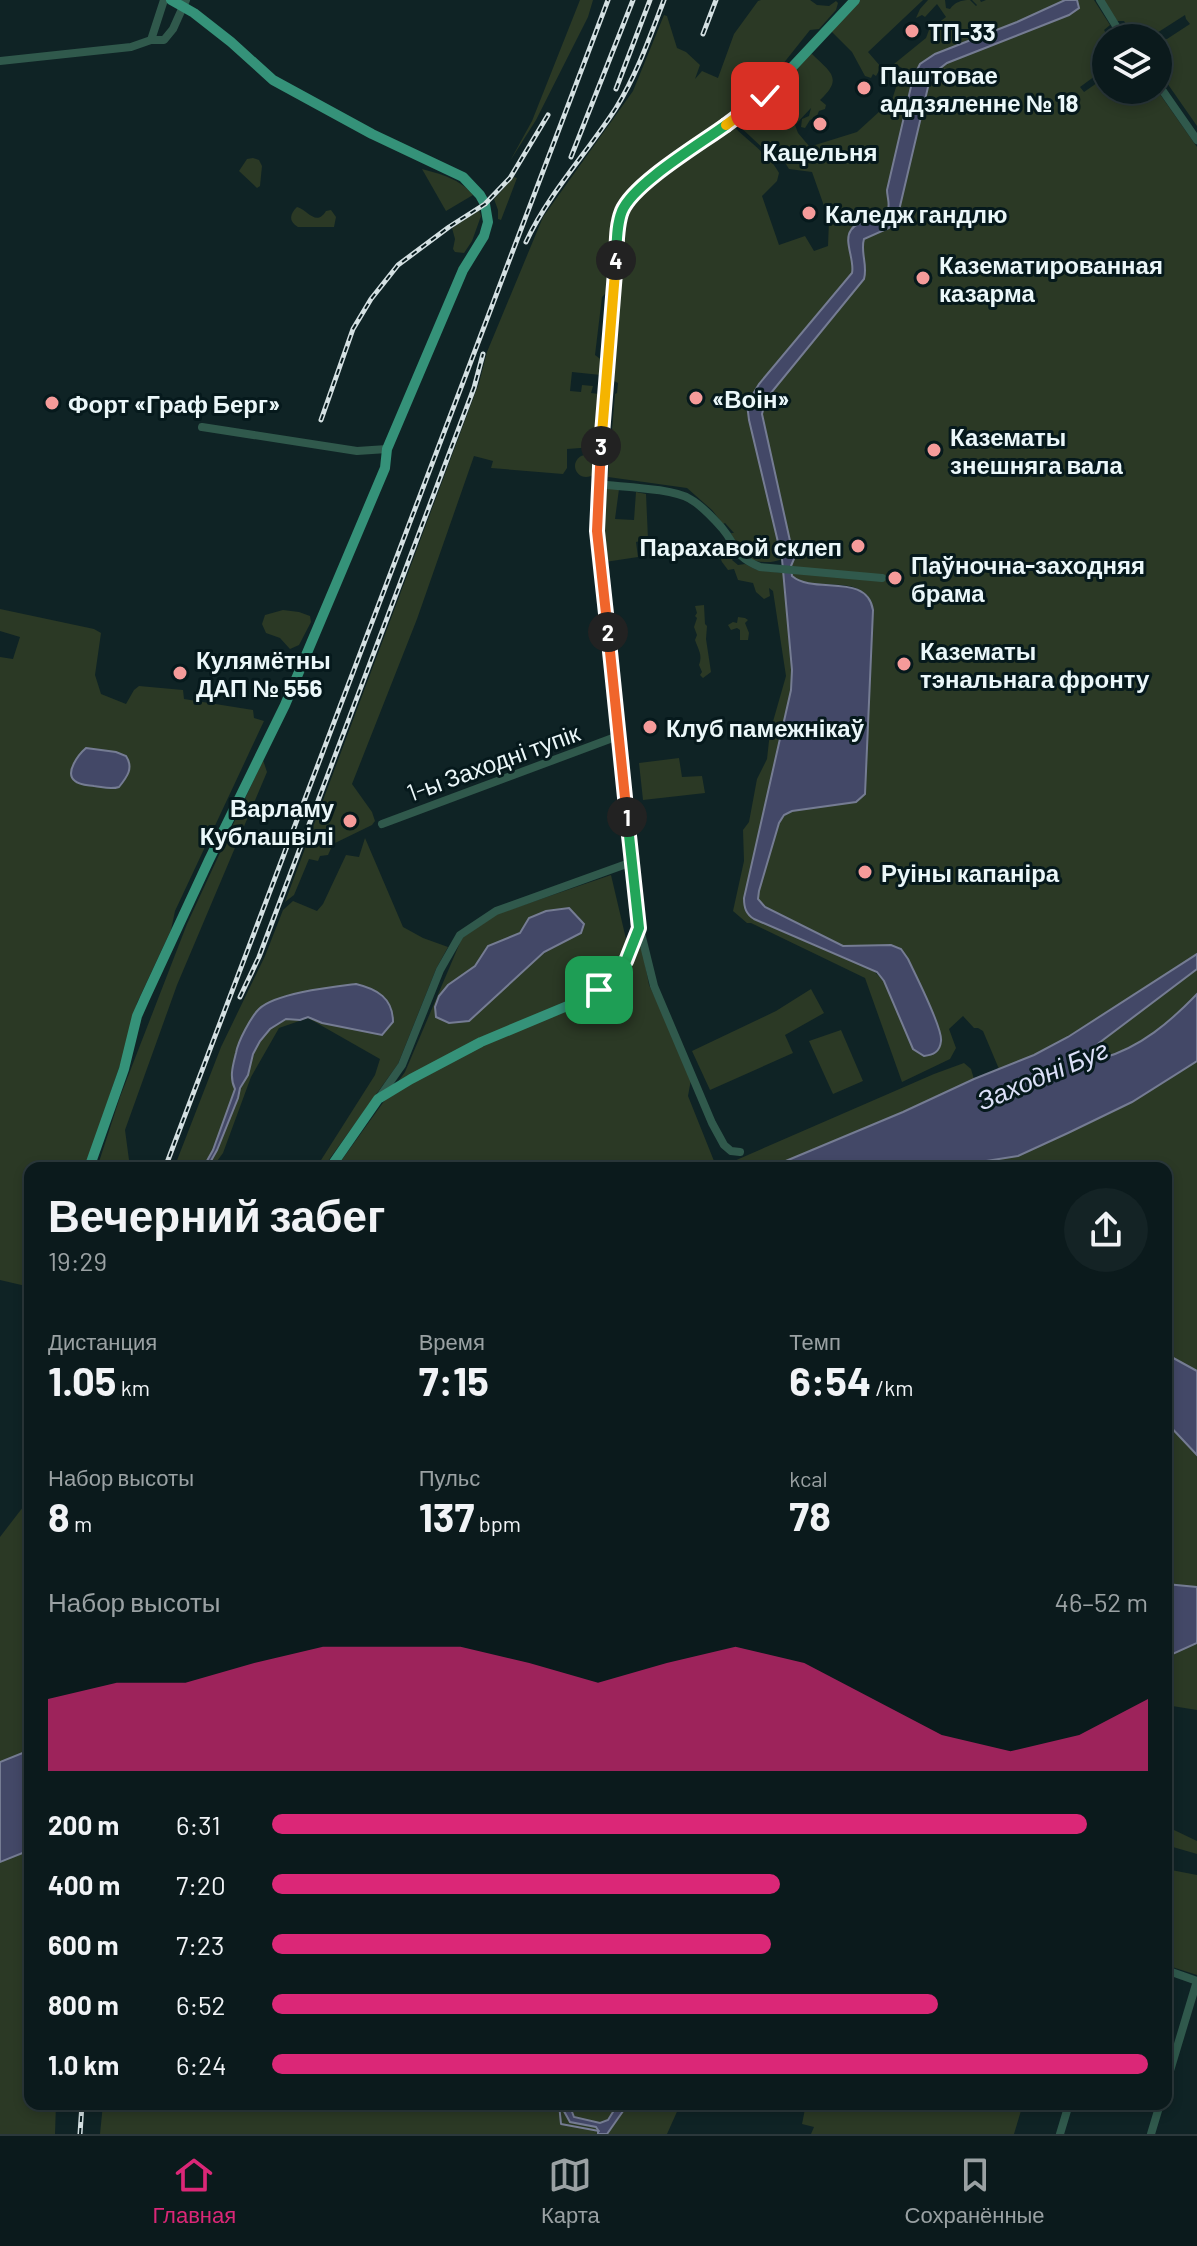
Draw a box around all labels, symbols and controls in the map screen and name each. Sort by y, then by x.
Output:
place label: ТП-33 [928,17,996,46]
marker: ТП-33 [903,22,921,40]
map controls [1092,24,1172,104]
button: layers [1092,24,1172,104]
place label: Паштовае аддзяленне № 18 [880,60,1079,117]
pin [731,62,799,130]
icon: check [743,74,787,118]
marker: Паштовае аддзяленне № 18 [855,79,873,97]
marker: Кацельня [811,115,829,133]
place label: Кацельня [763,137,877,166]
place label: Каледж гандлю [825,199,1007,228]
marker: Каледж гандлю [800,204,818,222]
pin: 4 [596,240,636,280]
text: 4 [609,247,623,273]
place label: Казематированная казарма [939,250,1163,307]
marker: Казематированная казарма [914,269,932,287]
place label: «Воін» [712,384,790,413]
place label: Форт «Граф Берг» [68,389,280,418]
marker: «Воін» [687,389,705,407]
marker: Форт «Граф Берг» [43,394,61,412]
place label: Казематы знешняга вала [950,422,1123,479]
pin: 3 [581,426,621,466]
text: 3 [595,433,607,459]
marker: Казематы знешняга вала [925,441,943,459]
place label: Парахавой склеп [640,532,842,561]
marker: Парахавой склеп [849,537,867,555]
place label: Паўночна-заходняя брама [911,550,1145,607]
marker: Паўночна-заходняя брама [886,569,904,587]
pin: 2 [588,612,628,652]
text: 2 [602,619,614,645]
place label: Казематы тэнальнага фронту [920,636,1150,693]
place label: Кулямётны ДАП № 556 [196,645,331,702]
marker: Казематы тэнальнага фронту [895,655,913,673]
marker: Кулямётны ДАП № 556 [171,664,189,682]
place label: Клуб памежнікаў [666,713,865,742]
street label: 1-ы Заходні тупік [403,717,584,807]
marker: Клуб памежнікаў [641,718,659,736]
place label: Варламу Кублашвілі [200,793,335,850]
pin: 1 [607,797,647,837]
text: 1 [623,804,631,830]
marker: Варламу Кублашвілі [341,812,359,830]
place label: Руіны капаніра [881,858,1060,887]
marker: Руіны капаніра [856,863,874,881]
pin [565,956,633,1024]
icon: arrive [577,968,621,1012]
water label: Заходні Буг [972,1032,1112,1115]
text: Вечерний забег [48,1188,385,1241]
button: share [1064,1188,1148,1272]
text: 19:29 [48,1245,107,1276]
text: Дистанция [48,1328,157,1354]
text: Время [419,1328,485,1354]
text: Темп [789,1328,841,1354]
text: 1.05 [48,1356,116,1404]
text: 7:15 [419,1356,489,1404]
text: 6:54 [789,1356,871,1404]
text: km [116,1374,150,1400]
text: /km [871,1374,914,1400]
text: Набор высоты [48,1464,194,1490]
text: Пульс [419,1464,480,1490]
text: kcal [789,1465,828,1491]
text: 78 [789,1491,831,1539]
text: 8 [48,1492,70,1540]
text: 137 [419,1492,474,1540]
text: m [70,1510,92,1536]
text: bpm [474,1510,521,1536]
text: Набор высоты [48,1586,221,1617]
text: 46–52 m [1055,1586,1148,1617]
text: 200 m [48,1809,119,1840]
text: 6:31 [176,1809,221,1840]
text: 400 m [48,1869,120,1900]
text: 7:20 [176,1869,226,1900]
text: 600 m [48,1929,119,1960]
text: 7:23 [176,1929,224,1960]
text: 800 m [48,1989,119,2020]
text: 6:52 [176,1989,226,2020]
text: 1.0 km [48,2049,119,2080]
text: 6:24 [176,2049,226,2080]
tab: Главная [152,2153,236,2229]
tab: Карта [541,2153,600,2229]
tab: Сохранённые [905,2153,1045,2229]

